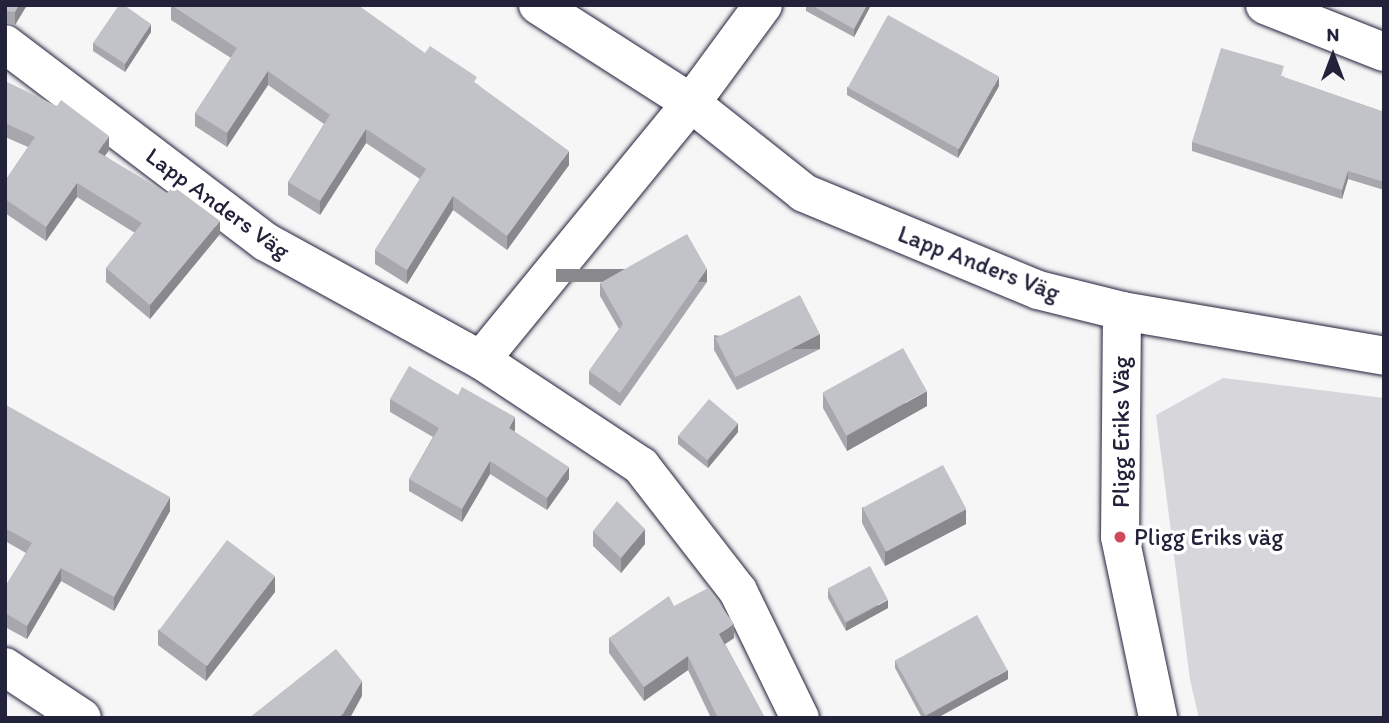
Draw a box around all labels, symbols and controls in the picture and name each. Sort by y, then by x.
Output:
north arrow [1298,21,1368,91]
text: N [1327,23,1339,46]
street label: Lapp Anders Väg [140,141,296,265]
street label: Lapp Anders Väg [894,219,1064,307]
street label: Pligg Eriks Väg [1107,356,1135,508]
place label: Pligg Eriks väg [1134,523,1283,551]
marker: Pligg Eriks väg [1112,529,1128,545]

